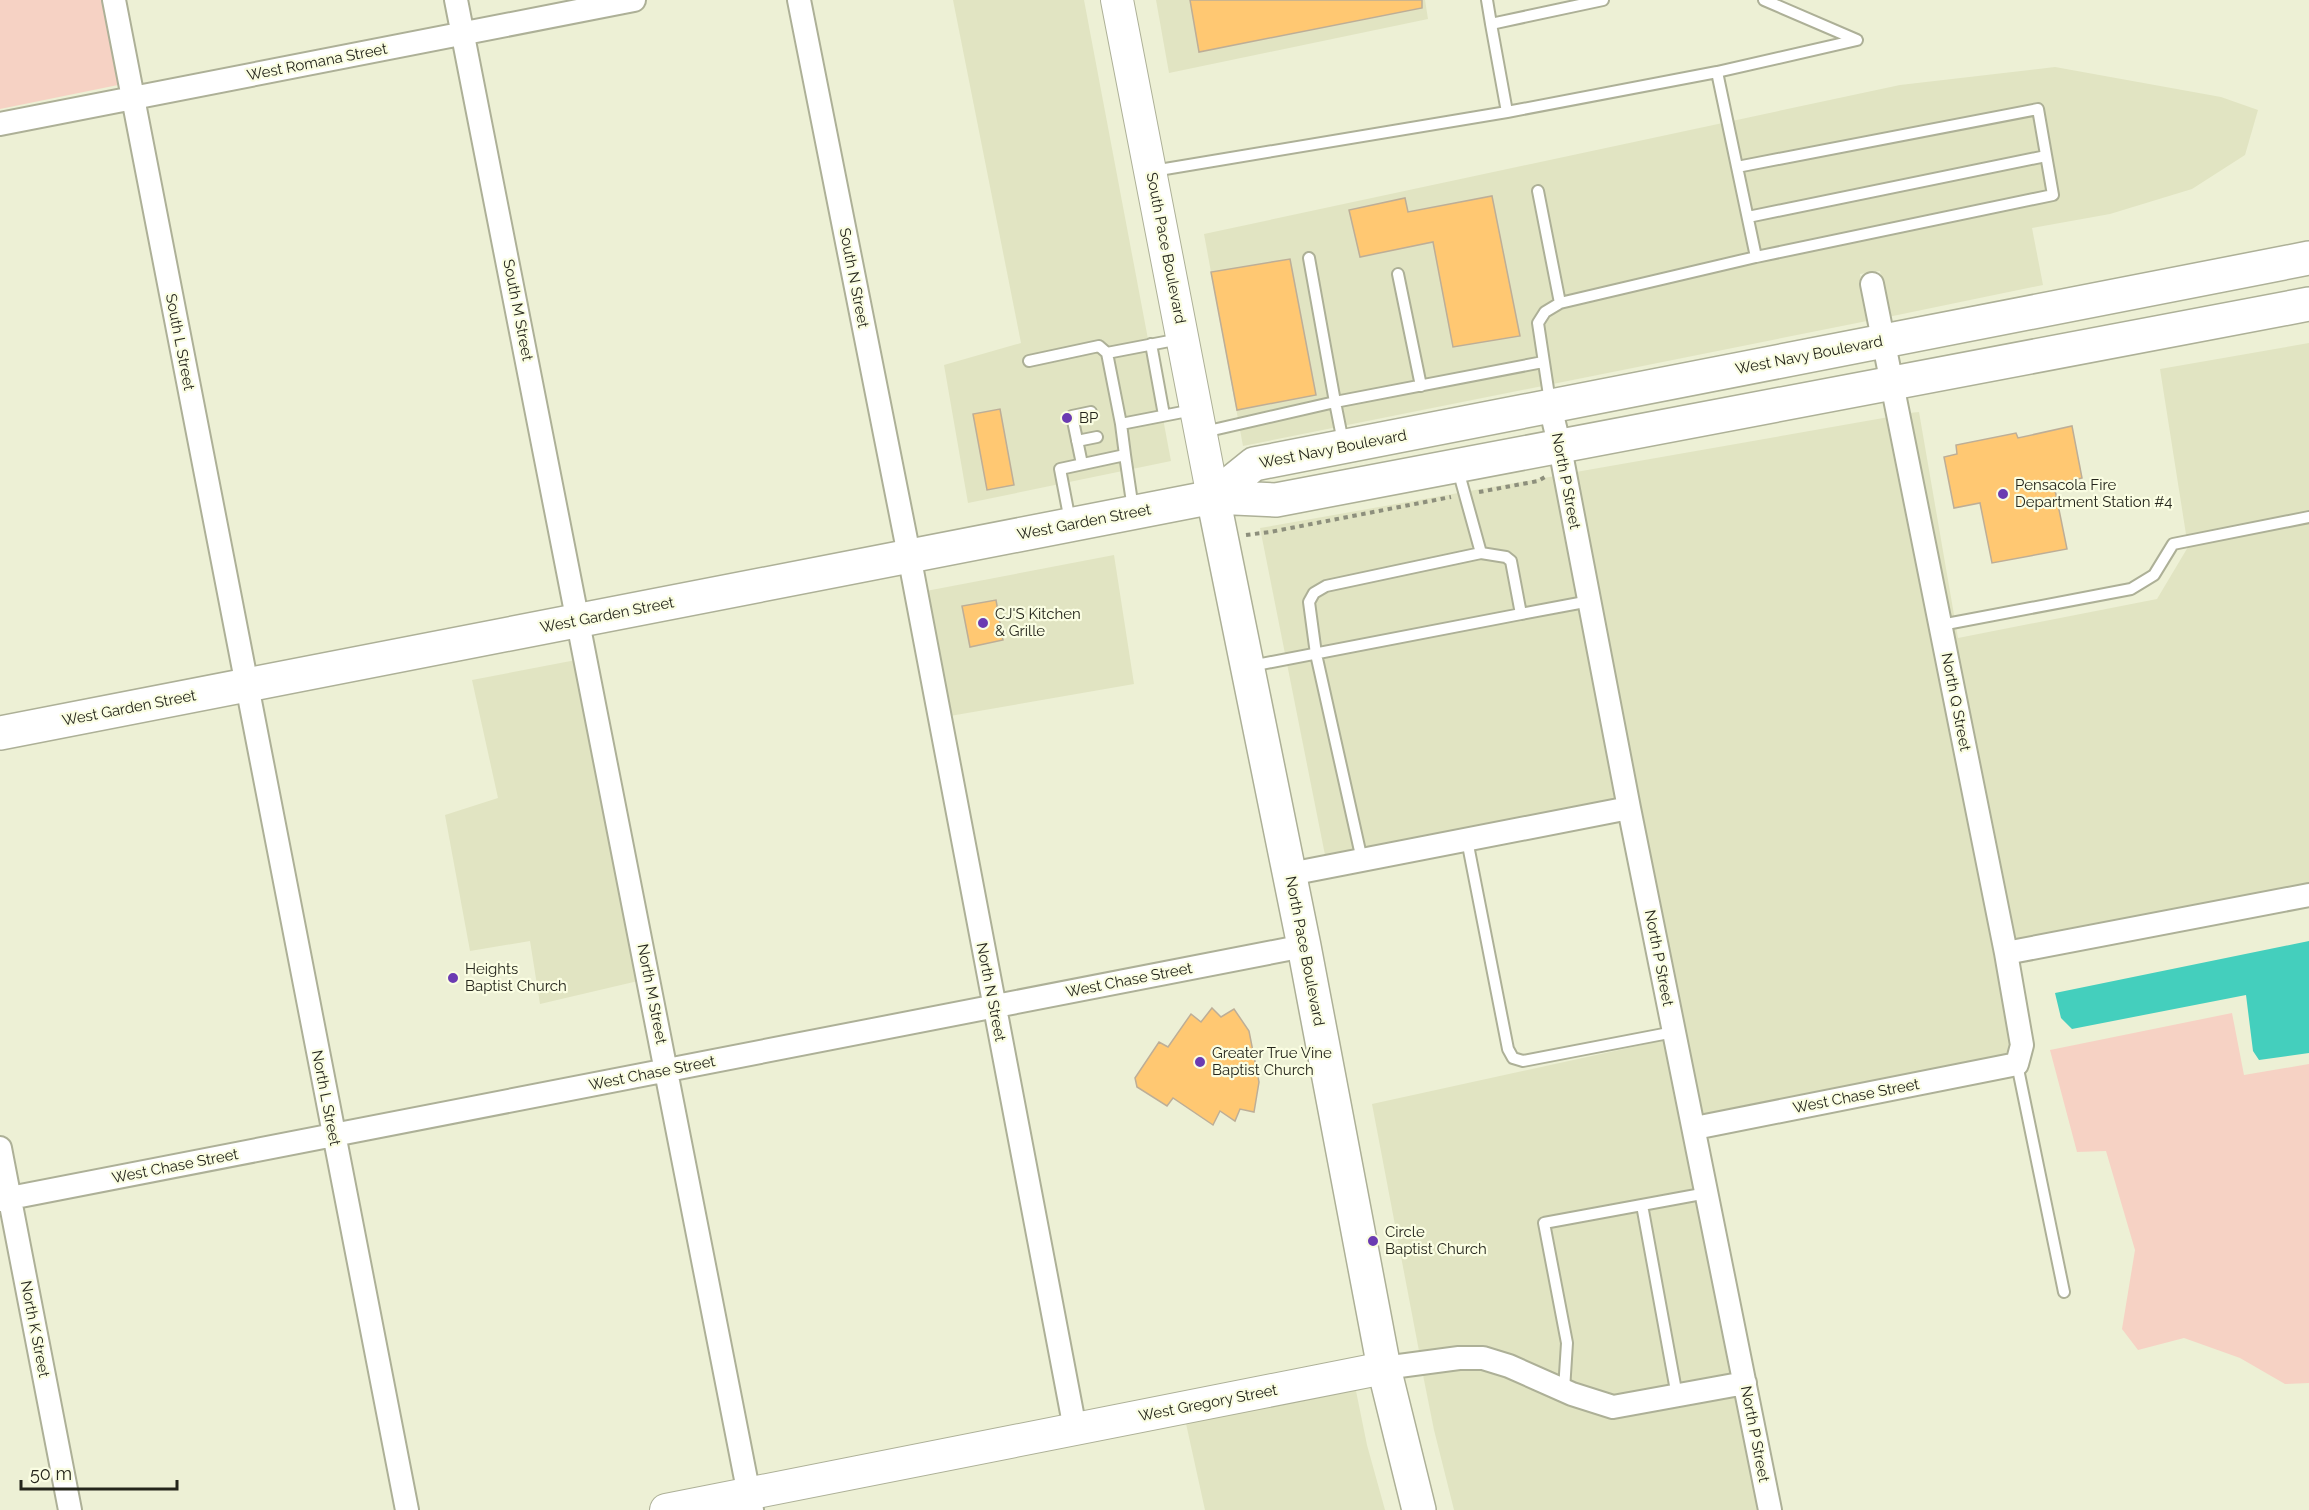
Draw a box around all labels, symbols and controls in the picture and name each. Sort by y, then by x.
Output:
street label: West Romana Street [245,40,389,84]
street label: South Pace Boulevard [1143,171,1189,325]
street label: South N Street [835,226,873,330]
street label: South M Street [499,258,537,362]
street label: South L Street [162,292,198,392]
street label: West Navy Boulevard [1734,332,1884,378]
place label: BP [1079,409,1098,427]
marker: BP [1060,411,1074,425]
street label: West Navy Boulevard [1258,426,1408,472]
street label: North P Street [1548,431,1584,531]
place label: Pensacola Fire Department Station #4 [2015,476,2172,511]
marker: Pensacola Fire Department Station #4 [1996,487,2010,501]
street label: West Garden Street [1016,500,1152,544]
street label: West Garden Street [539,593,675,637]
place label: CJ'S Kitchen & Grille [995,605,1081,640]
marker: CJ'S Kitchen & Grille [976,616,990,630]
street label: North Q Street [1938,651,1974,753]
street label: West Garden Street [61,686,197,730]
street label: North Pace Boulevard [1282,875,1328,1027]
street label: North P Street [1641,908,1677,1008]
street label: North N Street [973,941,1009,1043]
street label: North M Street [633,942,671,1046]
street label: West Chase Street [1064,959,1194,1001]
place label: Heights Baptist Church [465,960,567,995]
marker: Heights Baptist Church [446,971,460,985]
place label: Greater True Vine Baptist Church [1212,1044,1332,1079]
street label: North L Street [308,1049,344,1147]
street label: West Chase Street [587,1052,717,1094]
marker: Greater True Vine Baptist Church [1193,1055,1207,1069]
street label: West Chase Street [1791,1075,1921,1117]
street label: West Chase Street [110,1145,240,1187]
place label: Circle Baptist Church [1385,1223,1487,1258]
marker: Circle Baptist Church [1366,1234,1380,1248]
street label: North K Street [17,1279,53,1379]
street label: West Gregory Street [1137,1381,1279,1425]
street label: North P Street [1737,1384,1773,1484]
scale bar [21,1453,177,1491]
text: 50 m [30,1463,72,1484]

